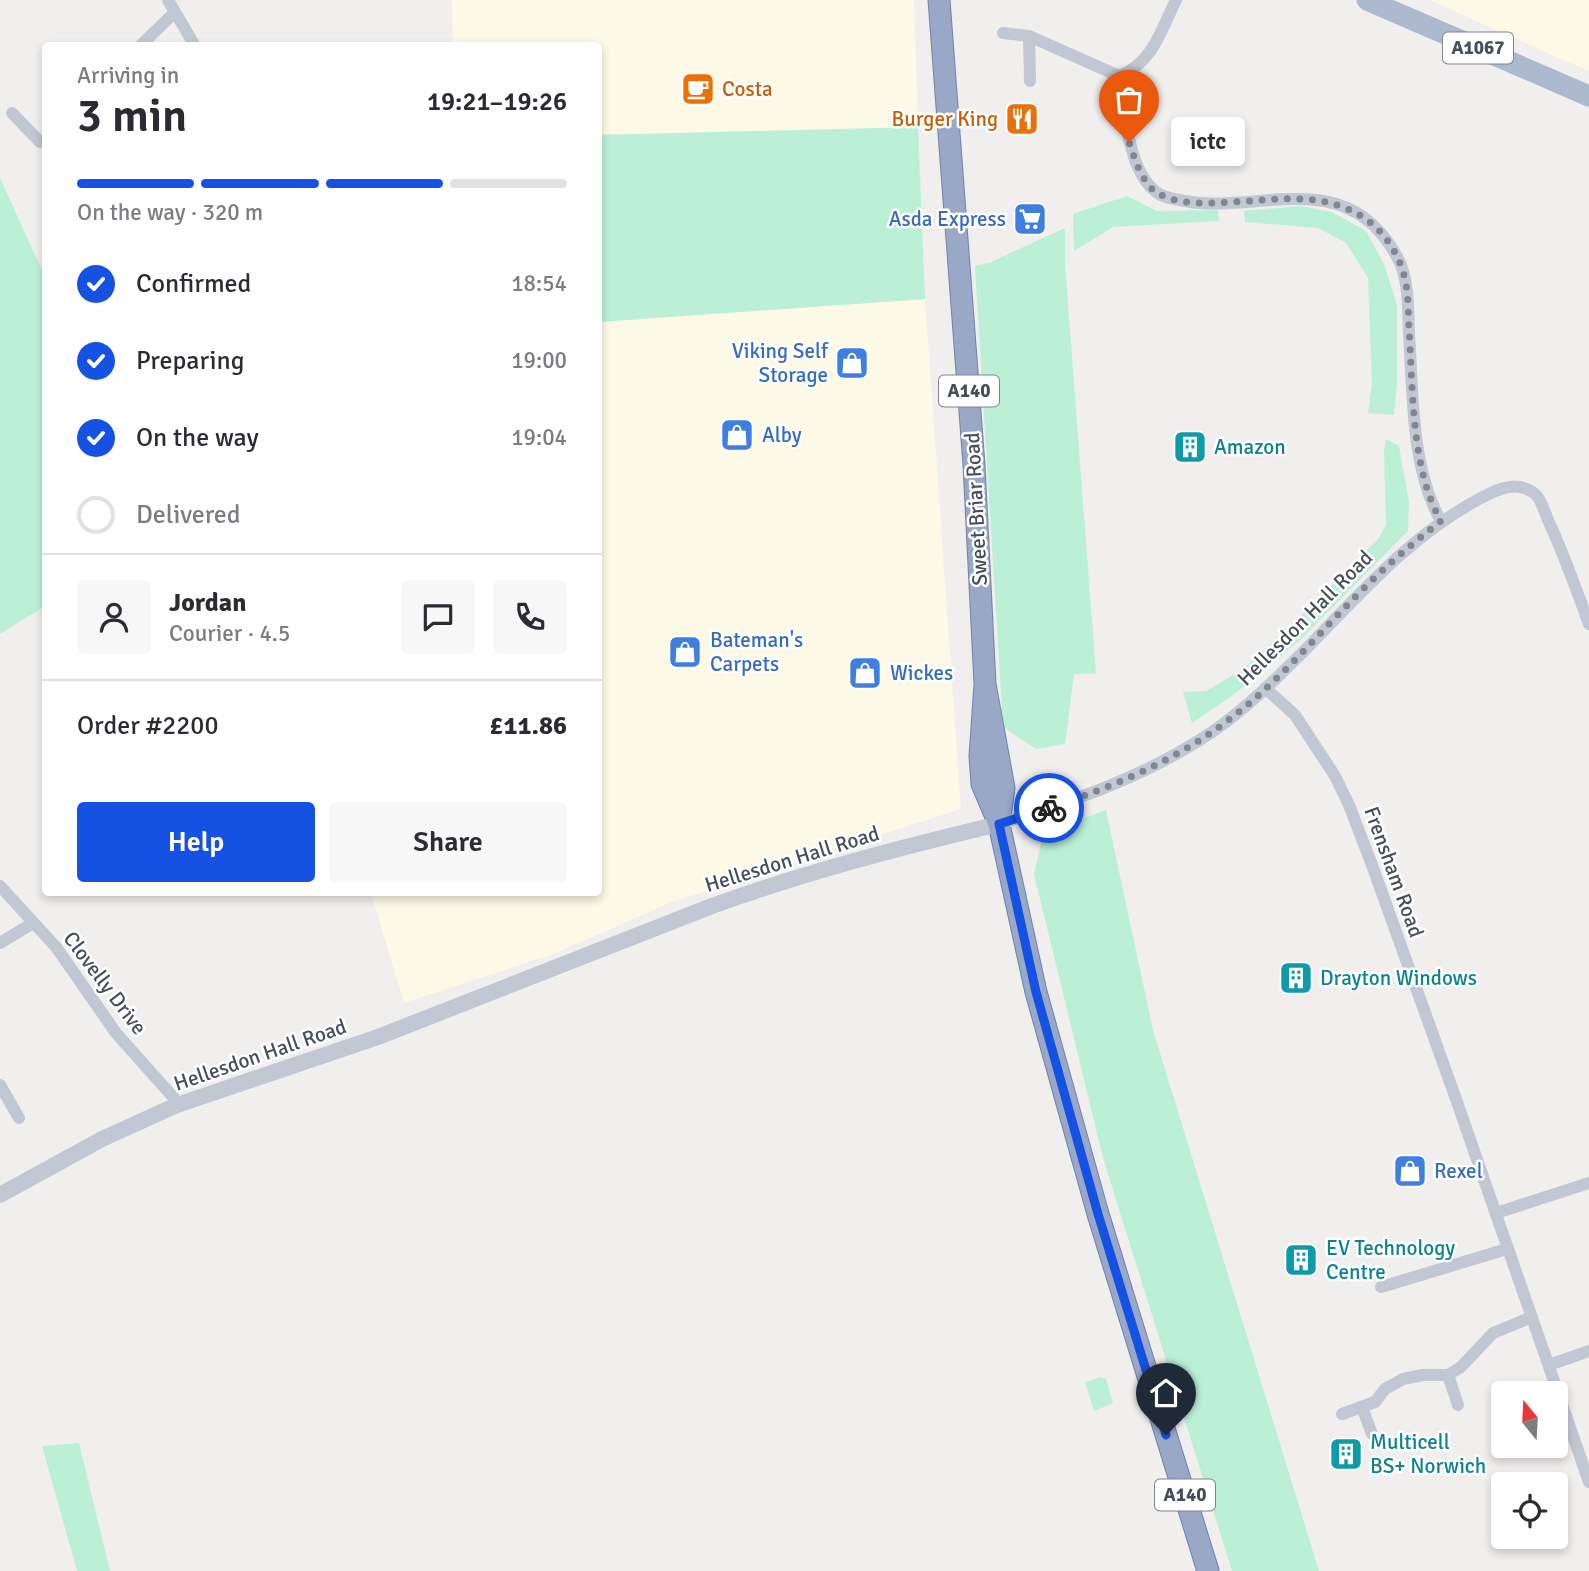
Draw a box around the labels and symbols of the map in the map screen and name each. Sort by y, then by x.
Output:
road number: A1067 [1443,32,1513,64]
cafe icon: Costa [679,70,717,108]
pin [1099,70,1159,142]
place label: Costa [722,76,773,102]
restaurant icon: Burger King [1003,100,1041,138]
place label: Burger King [892,106,998,132]
callout: ictc [1171,118,1244,166]
supermarket icon: Asda Express [1011,200,1049,238]
place label: Asda Express [889,206,1006,232]
place label: Viking Self Storage [732,338,829,388]
shop icon: Viking Self Storage [833,344,871,382]
road number: A140 [939,376,999,406]
shop icon: Alby [718,416,756,454]
place label: Alby [762,422,802,448]
building icon: Amazon [1171,428,1209,466]
street label: Sweet Briar Road [959,432,993,586]
place label: Amazon [1214,434,1286,460]
street label: Hellesdon Hall Road [1232,545,1378,691]
place label: Bateman's Carpets [710,627,803,677]
shop icon: Bateman's Carpets [666,633,704,671]
shop icon: Wickes [846,654,884,692]
place label: Wickes [890,660,953,686]
courier [1014,773,1084,843]
street label: Frensham Road [1358,803,1430,941]
street label: Hellesdon Hall Road [702,820,882,898]
street label: Clovelly Drive [58,926,152,1040]
building icon: Drayton Windows [1277,959,1315,997]
place label: Drayton Windows [1320,965,1477,991]
street label: Hellesdon Hall Road [170,1013,350,1097]
shop icon: Rexel [1391,1152,1429,1190]
place label: Rexel [1434,1158,1483,1184]
place label: EV Technology Centre [1326,1235,1455,1285]
building icon: EV Technology Centre [1282,1241,1320,1279]
pin [1136,1363,1196,1435]
north arrow [1491,1381,1568,1458]
place label: Multicell BS+ Norwich [1370,1429,1486,1479]
building icon: Multicell BS+ Norwich [1327,1435,1365,1473]
road number: A140 [1155,1480,1215,1511]

